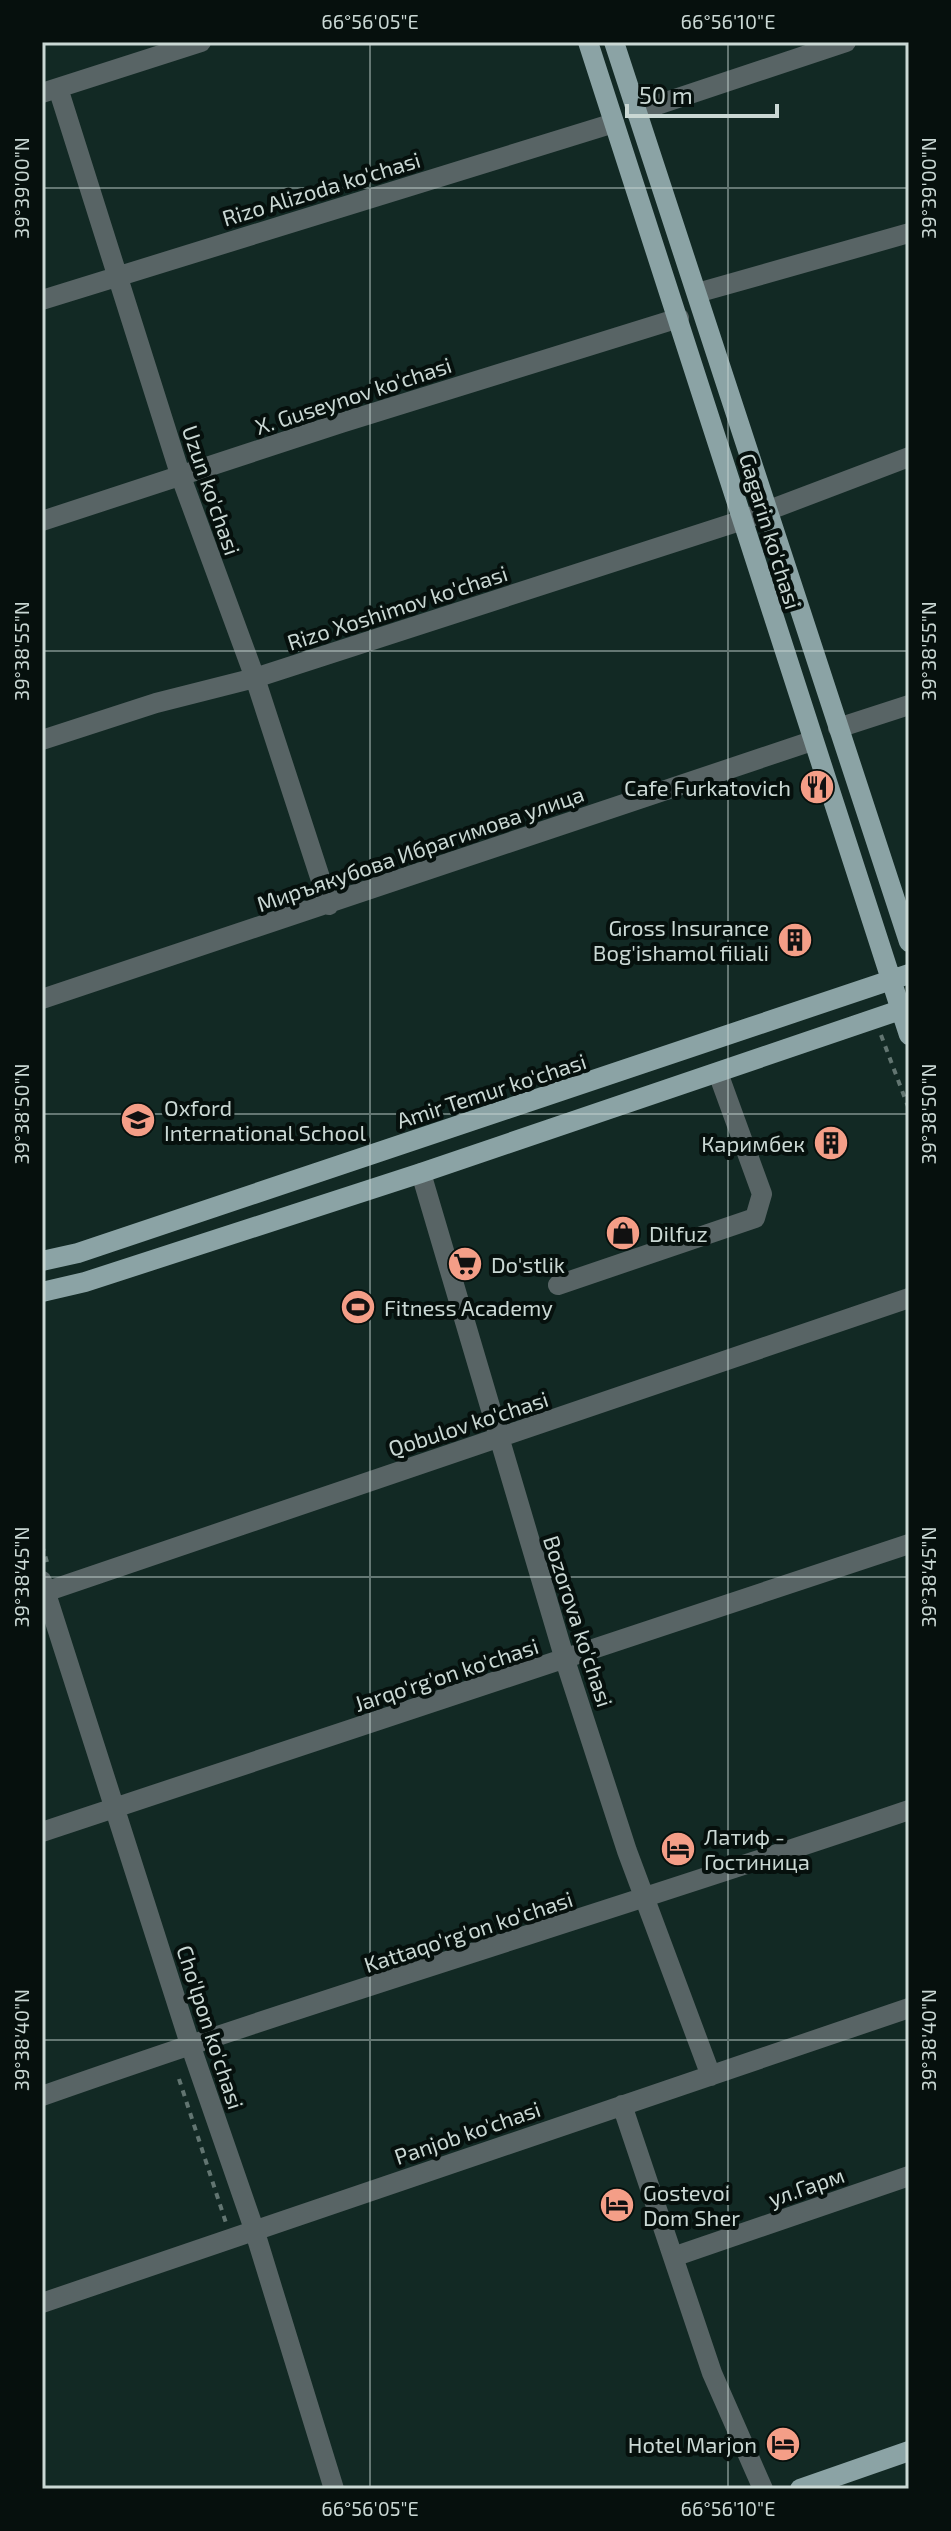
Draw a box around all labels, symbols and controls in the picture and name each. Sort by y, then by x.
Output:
text: 66°56'05"E [321,9,419,33]
text: 66°56'10"E [681,9,775,33]
scale bar [627,68,777,118]
text: 50 m [639,80,693,109]
text: 39°39'00"N [9,137,33,239]
text: 39°39'00"N [916,137,940,239]
street label: Rizo Alizoda ko'chasi [219,146,423,230]
street label: X. Guseynov ko'chasi [252,351,454,439]
street label: Uzun ko'chasi [178,422,246,558]
street label: Gagarin ko'chasi [735,450,807,612]
street label: Rizo Xoshimov ko'chasi [284,559,510,655]
text: 39°38'55"N [9,601,33,701]
text: 39°38'55"N [916,601,940,701]
restaurant icon: Cafe Furkatovich [798,768,836,806]
place label: Cafe Furkatovich [624,774,791,800]
street label: Миръякубова Ибрагимова улица [253,780,587,917]
place label: Gross Insurance Bog'ishamol filiali [593,914,769,965]
building icon: Gross Insurance Bog'ishamol filiali [776,921,814,959]
street label: Amir Temur ko'chasi [393,1047,589,1133]
text: 39°38'50"N [9,1063,33,1165]
text: 39°38'50"N [916,1063,940,1165]
place label: Oxford International School [164,1094,366,1145]
school or university icon: Oxford International School [119,1101,157,1139]
building icon: Каримбек [812,1124,850,1162]
place label: Каримбек [701,1130,805,1156]
shop icon: Dilfuz [604,1214,642,1252]
place label: Dilfuz [649,1220,708,1246]
supermarket icon: Do'stlik [446,1245,484,1283]
place label: Do'stlik [491,1251,565,1277]
sports icon: Fitness Academy [339,1288,377,1326]
place label: Fitness Academy [384,1294,553,1320]
street label: Qobulov ko'chasi [385,1385,552,1462]
text: 39°38'45"N [9,1526,33,1628]
text: 39°38'45"N [916,1526,940,1628]
street label: Bozorova ko'chasi [539,1532,619,1710]
street label: Jarqo'rg'on ko'chasi [351,1632,541,1716]
place label: Латиф - Гостиница [704,1823,810,1874]
hotel icon: Латиф - Гостиница [659,1830,697,1868]
street label: Kattaqo'rg'on ko'chasi [360,1885,576,1977]
street label: Cho'lpon ko'chasi [172,1942,250,2112]
text: 39°38'40"N [9,1989,33,2091]
text: 39°38'40"N [916,1989,940,2091]
street label: Panjob ko'chasi [391,2095,544,2170]
street label: ул.Гарм [765,2161,848,2212]
place label: Gostevoi Dom Sher [643,2179,740,2230]
hotel icon: Gostevoi Dom Sher [598,2186,636,2224]
hotel icon: Hotel Marjon [764,2425,802,2463]
place label: Hotel Marjon [628,2431,757,2458]
text: 66°56'05"E [321,2496,419,2520]
text: 66°56'10"E [681,2496,775,2520]

